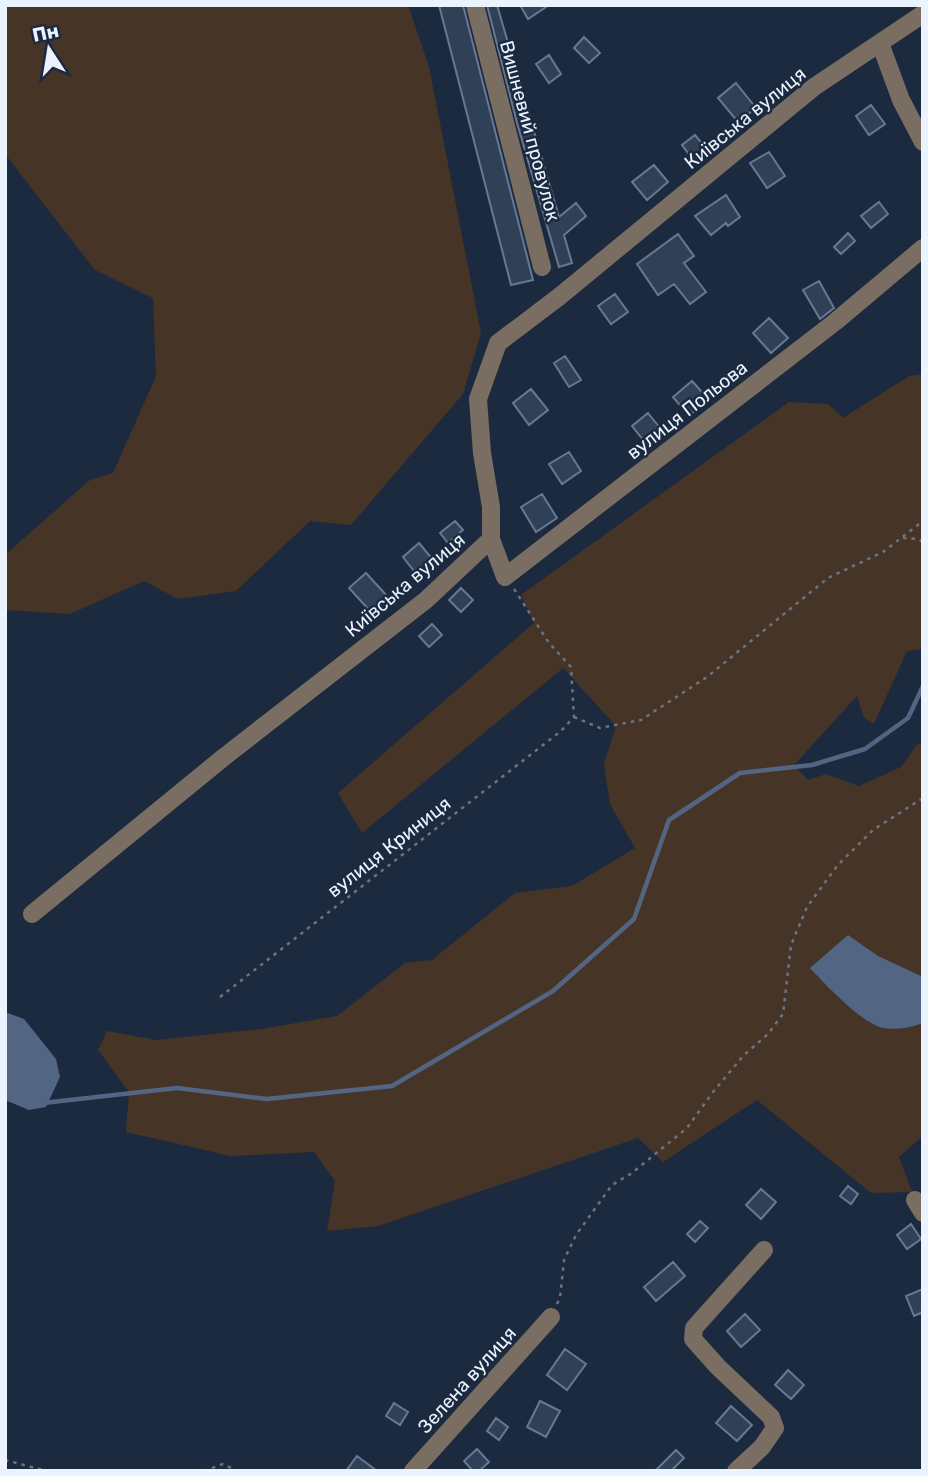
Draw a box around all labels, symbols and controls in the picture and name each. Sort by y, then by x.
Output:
north arrow [14,14,84,84]
text: Пн [30,19,61,47]
street label: Вишневий провулок [495,38,565,224]
street label: Київська вулиця [680,62,810,174]
street label: вулиця Польова [622,356,752,464]
street label: Київська вулиця [340,528,470,642]
street label: вулиця Криниця [323,792,455,902]
street label: Зелена вулиця [413,1322,521,1438]

